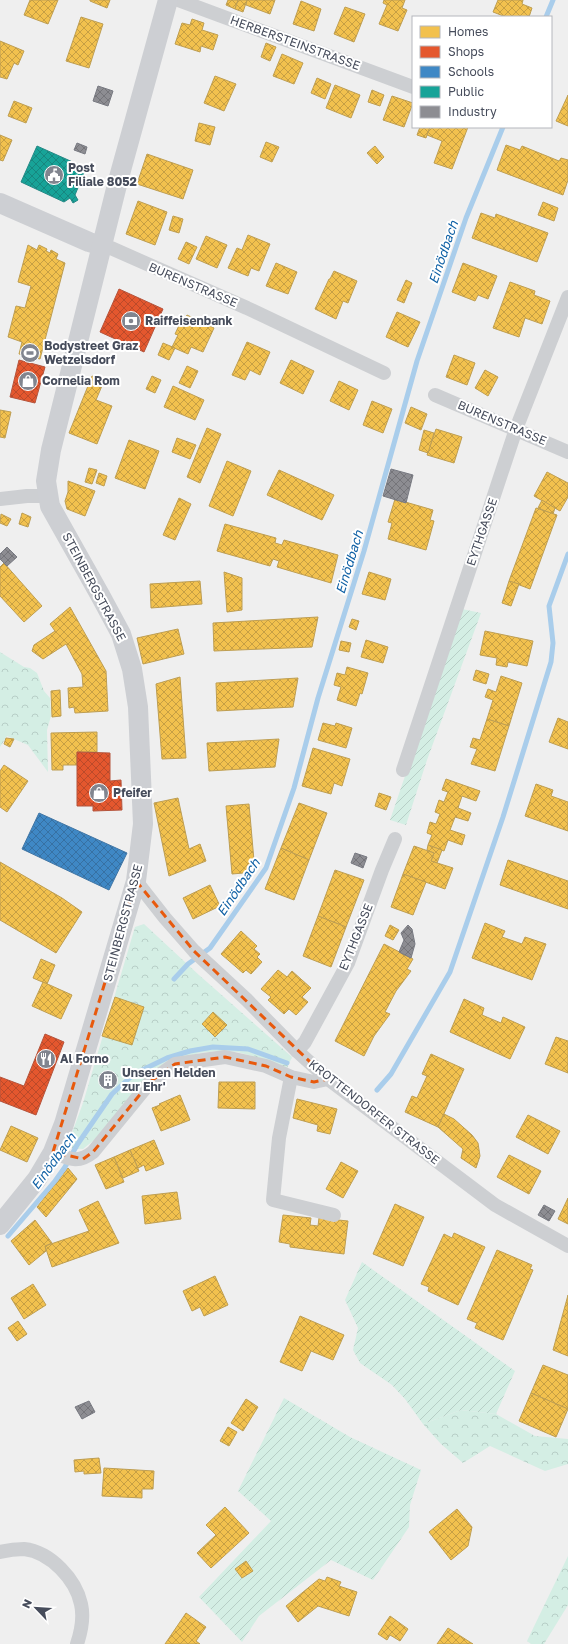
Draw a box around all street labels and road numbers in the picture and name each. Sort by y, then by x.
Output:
street label: HERBERSTEINSTRASSE [228,12,362,73]
street label: BURENSTRASSE [146,259,240,310]
street label: BURENSTRASSE [455,397,549,448]
street label: EYTHGASSE [463,496,500,568]
street label: STEINBERGSTRASSE [59,530,129,644]
street label: STEINBERGSTRASSE [100,863,145,983]
street label: EYTHGASSE [335,901,376,972]
street label: KROTTENDORFER STRASSE [306,1056,443,1167]

